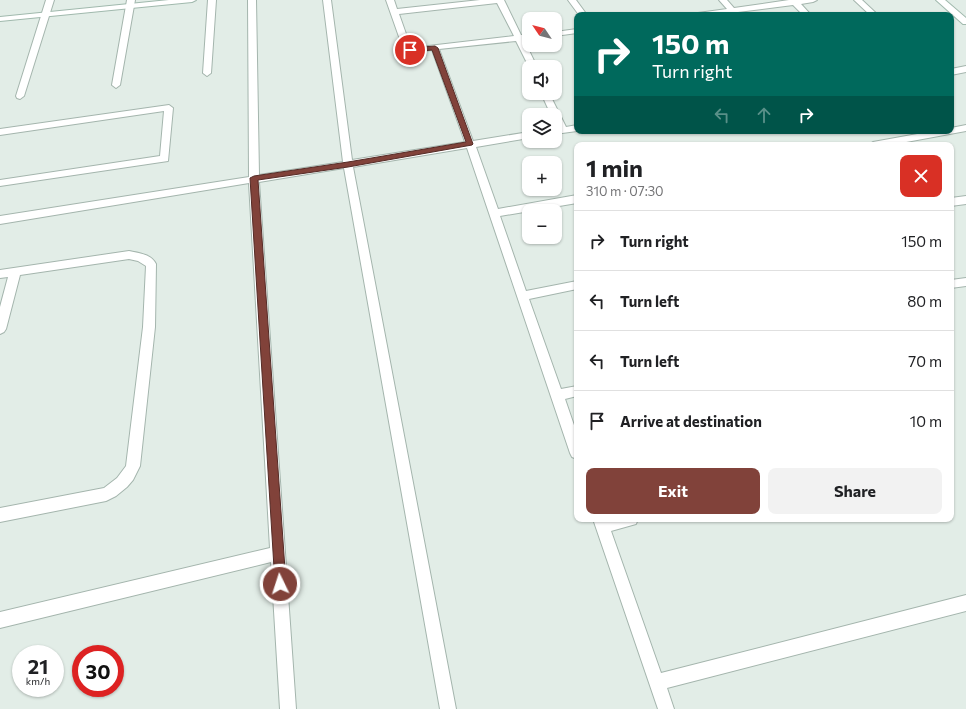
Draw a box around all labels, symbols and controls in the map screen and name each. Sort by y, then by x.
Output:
north arrow [522,12,562,52]
map controls [522,12,562,244]
text: 150 m [652,26,729,60]
icon: right [586,28,638,80]
pin [393,33,427,67]
icon: arrive [399,39,421,61]
button: sound [522,60,562,100]
text: Turn right [652,60,732,82]
icon: left [711,104,733,126]
icon: ahead [753,104,775,126]
icon: right [795,104,817,126]
button: layers [522,108,562,148]
text: 1 min [586,153,643,182]
button: close [900,155,942,197]
button: + [522,156,562,196]
text: 310 m · 07:30 [586,183,664,199]
button: − [522,204,562,244]
icon: right [586,230,608,252]
text: Turn right [620,232,689,250]
text: 150 m [901,232,942,250]
icon: left [586,290,608,312]
text: Turn left [620,292,679,310]
text: 80 m [907,292,942,310]
icon: left [586,350,608,372]
text: Turn left [620,352,679,370]
text: 70 m [908,352,942,370]
icon: arrive [586,410,608,432]
text: Arrive at destination [620,412,762,430]
text: 10 m [910,412,942,430]
button: Exit [586,468,760,514]
button: Share [768,468,942,514]
position arrow [259,563,301,605]
speed limit sign: 30 [72,645,124,697]
text: 21 [28,654,48,678]
text: km/h [26,675,50,687]

